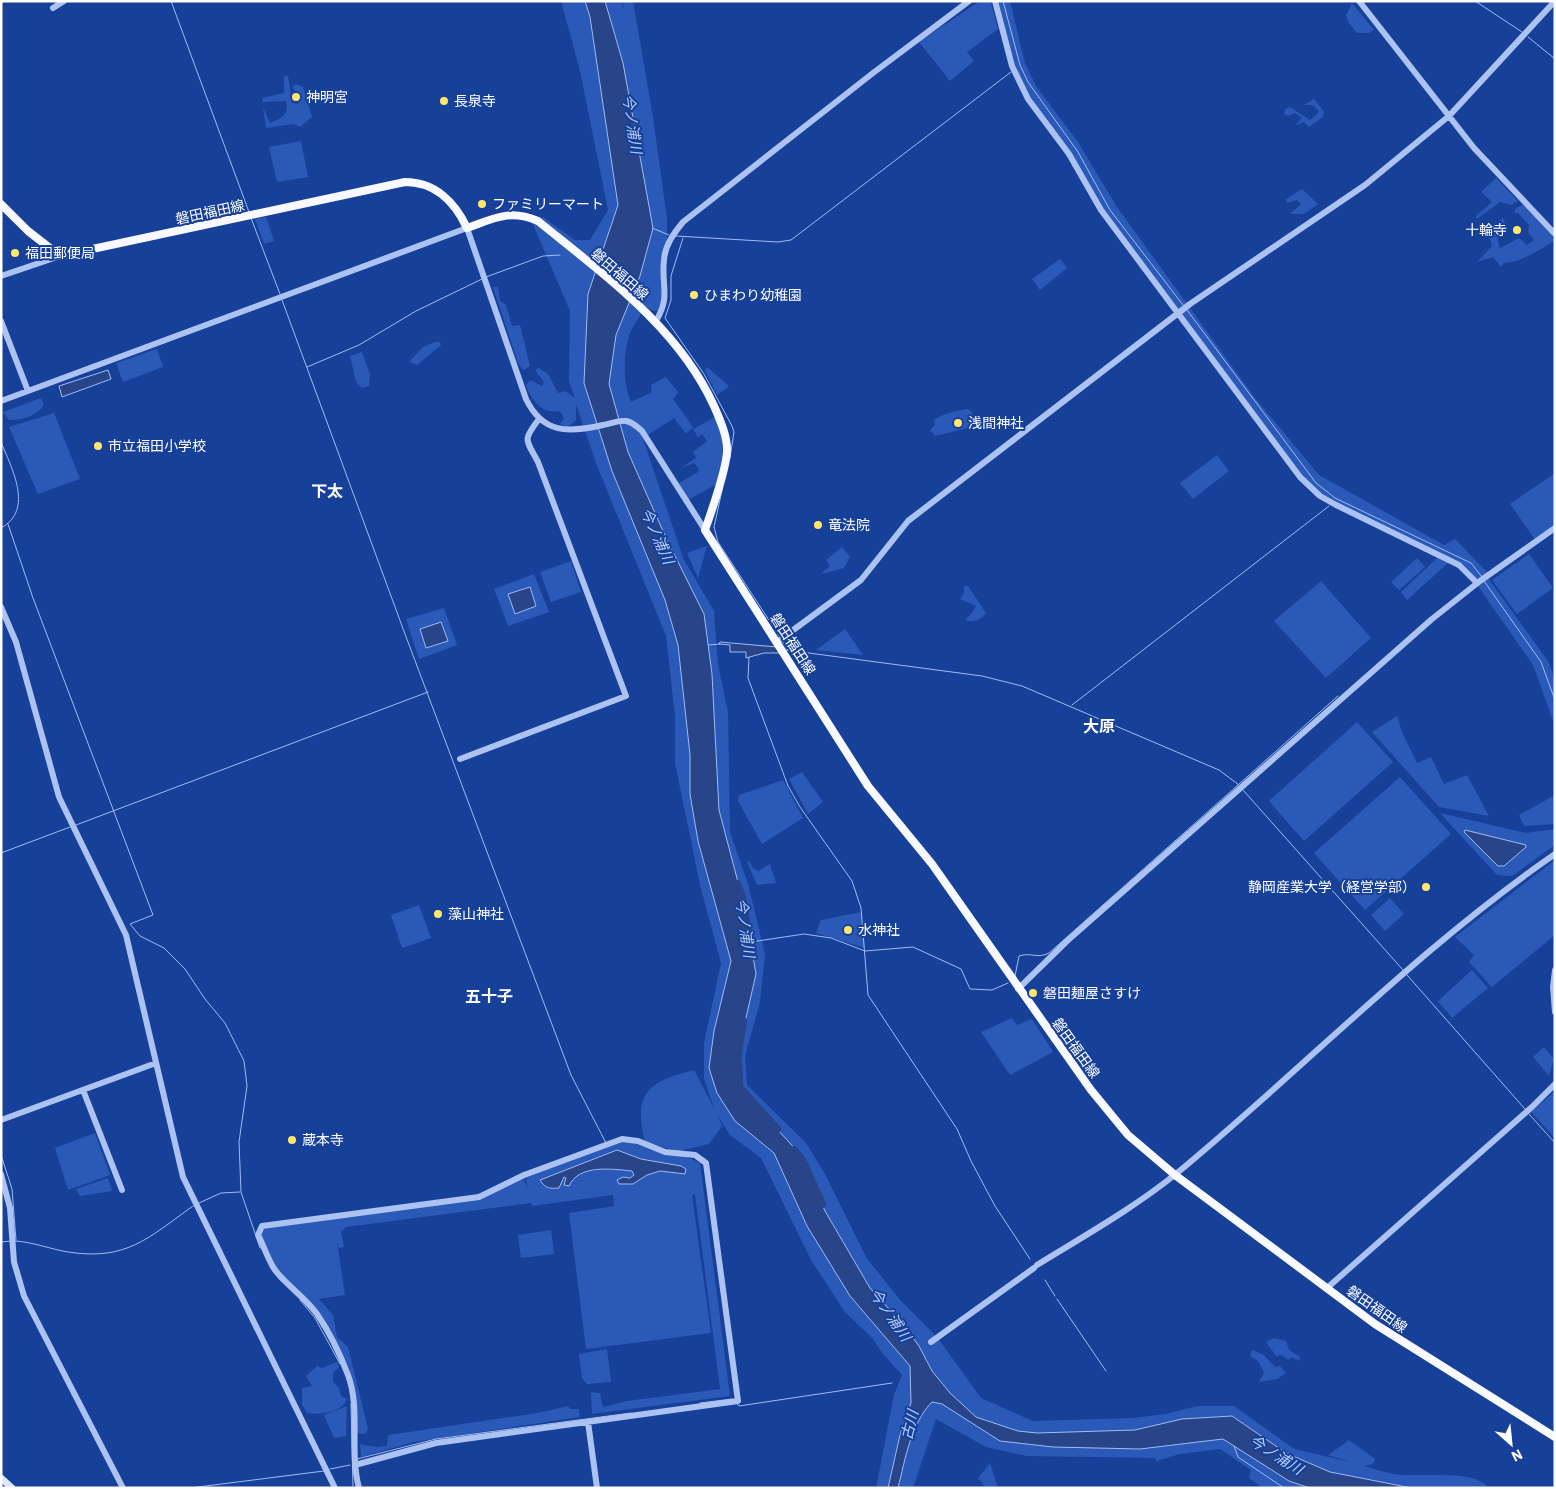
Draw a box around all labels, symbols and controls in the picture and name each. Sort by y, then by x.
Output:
place label: 神明宮 [306,88,348,106]
marker: 神明宮 [290,91,302,103]
place label: 長泉寺 [454,92,496,110]
water label: 今ノ浦川 [619,93,646,157]
marker: 長泉寺 [438,95,450,107]
place label: ファミリーマート [492,195,604,213]
street label: 磐田福田線 [174,196,246,228]
marker: ファミリーマート [476,198,488,210]
place label: 十輪寺 [1465,221,1507,239]
marker: 十輪寺 [1511,224,1523,236]
place label: 福田郵便局 [25,244,95,262]
street label: 磐田福田線 [588,244,652,304]
marker: 福田郵便局 [9,247,21,259]
place label: ひまわり幼稚園 [704,286,802,304]
marker: ひまわり幼稚園 [688,289,700,301]
place label: 浅間神社 [968,414,1024,432]
marker: 浅間神社 [952,417,964,429]
place label: 市立福田小学校 [108,437,206,455]
marker: 市立福田小学校 [92,440,104,452]
district label: 下太 [311,481,343,501]
water label: 今ノ浦川 [637,505,679,569]
place label: 竜法院 [828,516,870,534]
marker: 竜法院 [812,519,824,531]
street label: 磐田福田線 [766,610,820,678]
district label: 大原 [1083,716,1115,736]
place label: 静岡産業大学（経営学部） [1248,878,1416,896]
marker: 静岡産業大学（経営学部） [1420,881,1432,893]
water label: 今ノ浦川 [732,897,759,961]
place label: 藻山神社 [448,905,504,923]
marker: 藻山神社 [432,908,444,920]
place label: 水神社 [858,921,900,939]
marker: 水神社 [842,924,854,936]
place label: 磐田麺屋さすけ [1043,984,1141,1002]
district label: 五十子 [465,986,513,1006]
marker: 磐田麺屋さすけ [1027,987,1039,999]
street label: 磐田福田線 [1048,1014,1104,1082]
place label: 蔵本寺 [302,1131,344,1149]
marker: 蔵本寺 [286,1134,298,1146]
street label: 磐田福田線 [1343,1282,1411,1336]
water label: 今ノ浦川 [865,1285,917,1346]
water label: 古川 [897,1406,923,1442]
north arrow [1486,1419,1536,1469]
water label: 今ノ浦川 [1246,1431,1308,1480]
text: N [1508,1445,1526,1466]

